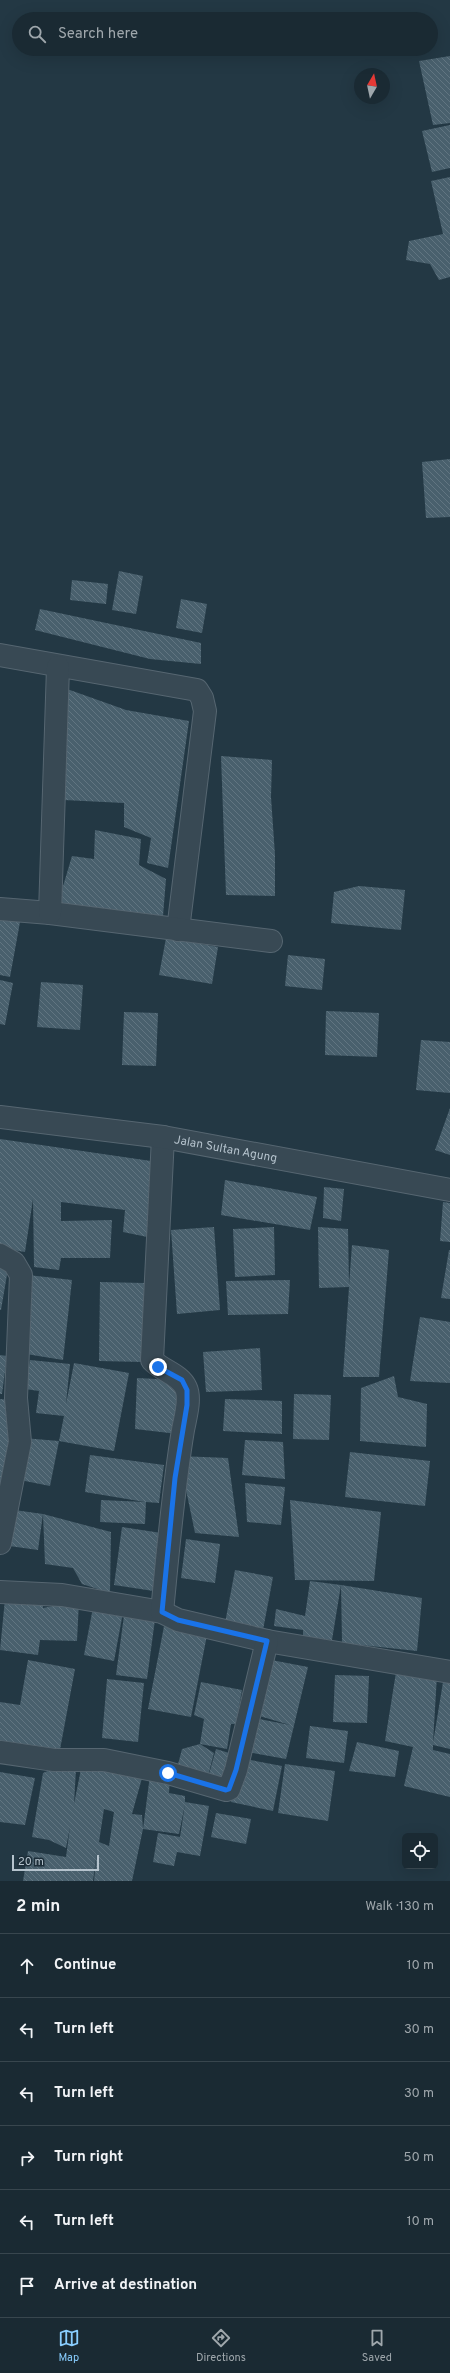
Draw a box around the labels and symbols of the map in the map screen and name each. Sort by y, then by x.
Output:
north arrow [354,68,390,104]
street label: Jalan Sultan Agung [173,1132,278,1167]
route end [149,1358,167,1376]
route start [159,1764,177,1782]
scale bar [12,1853,99,1872]

